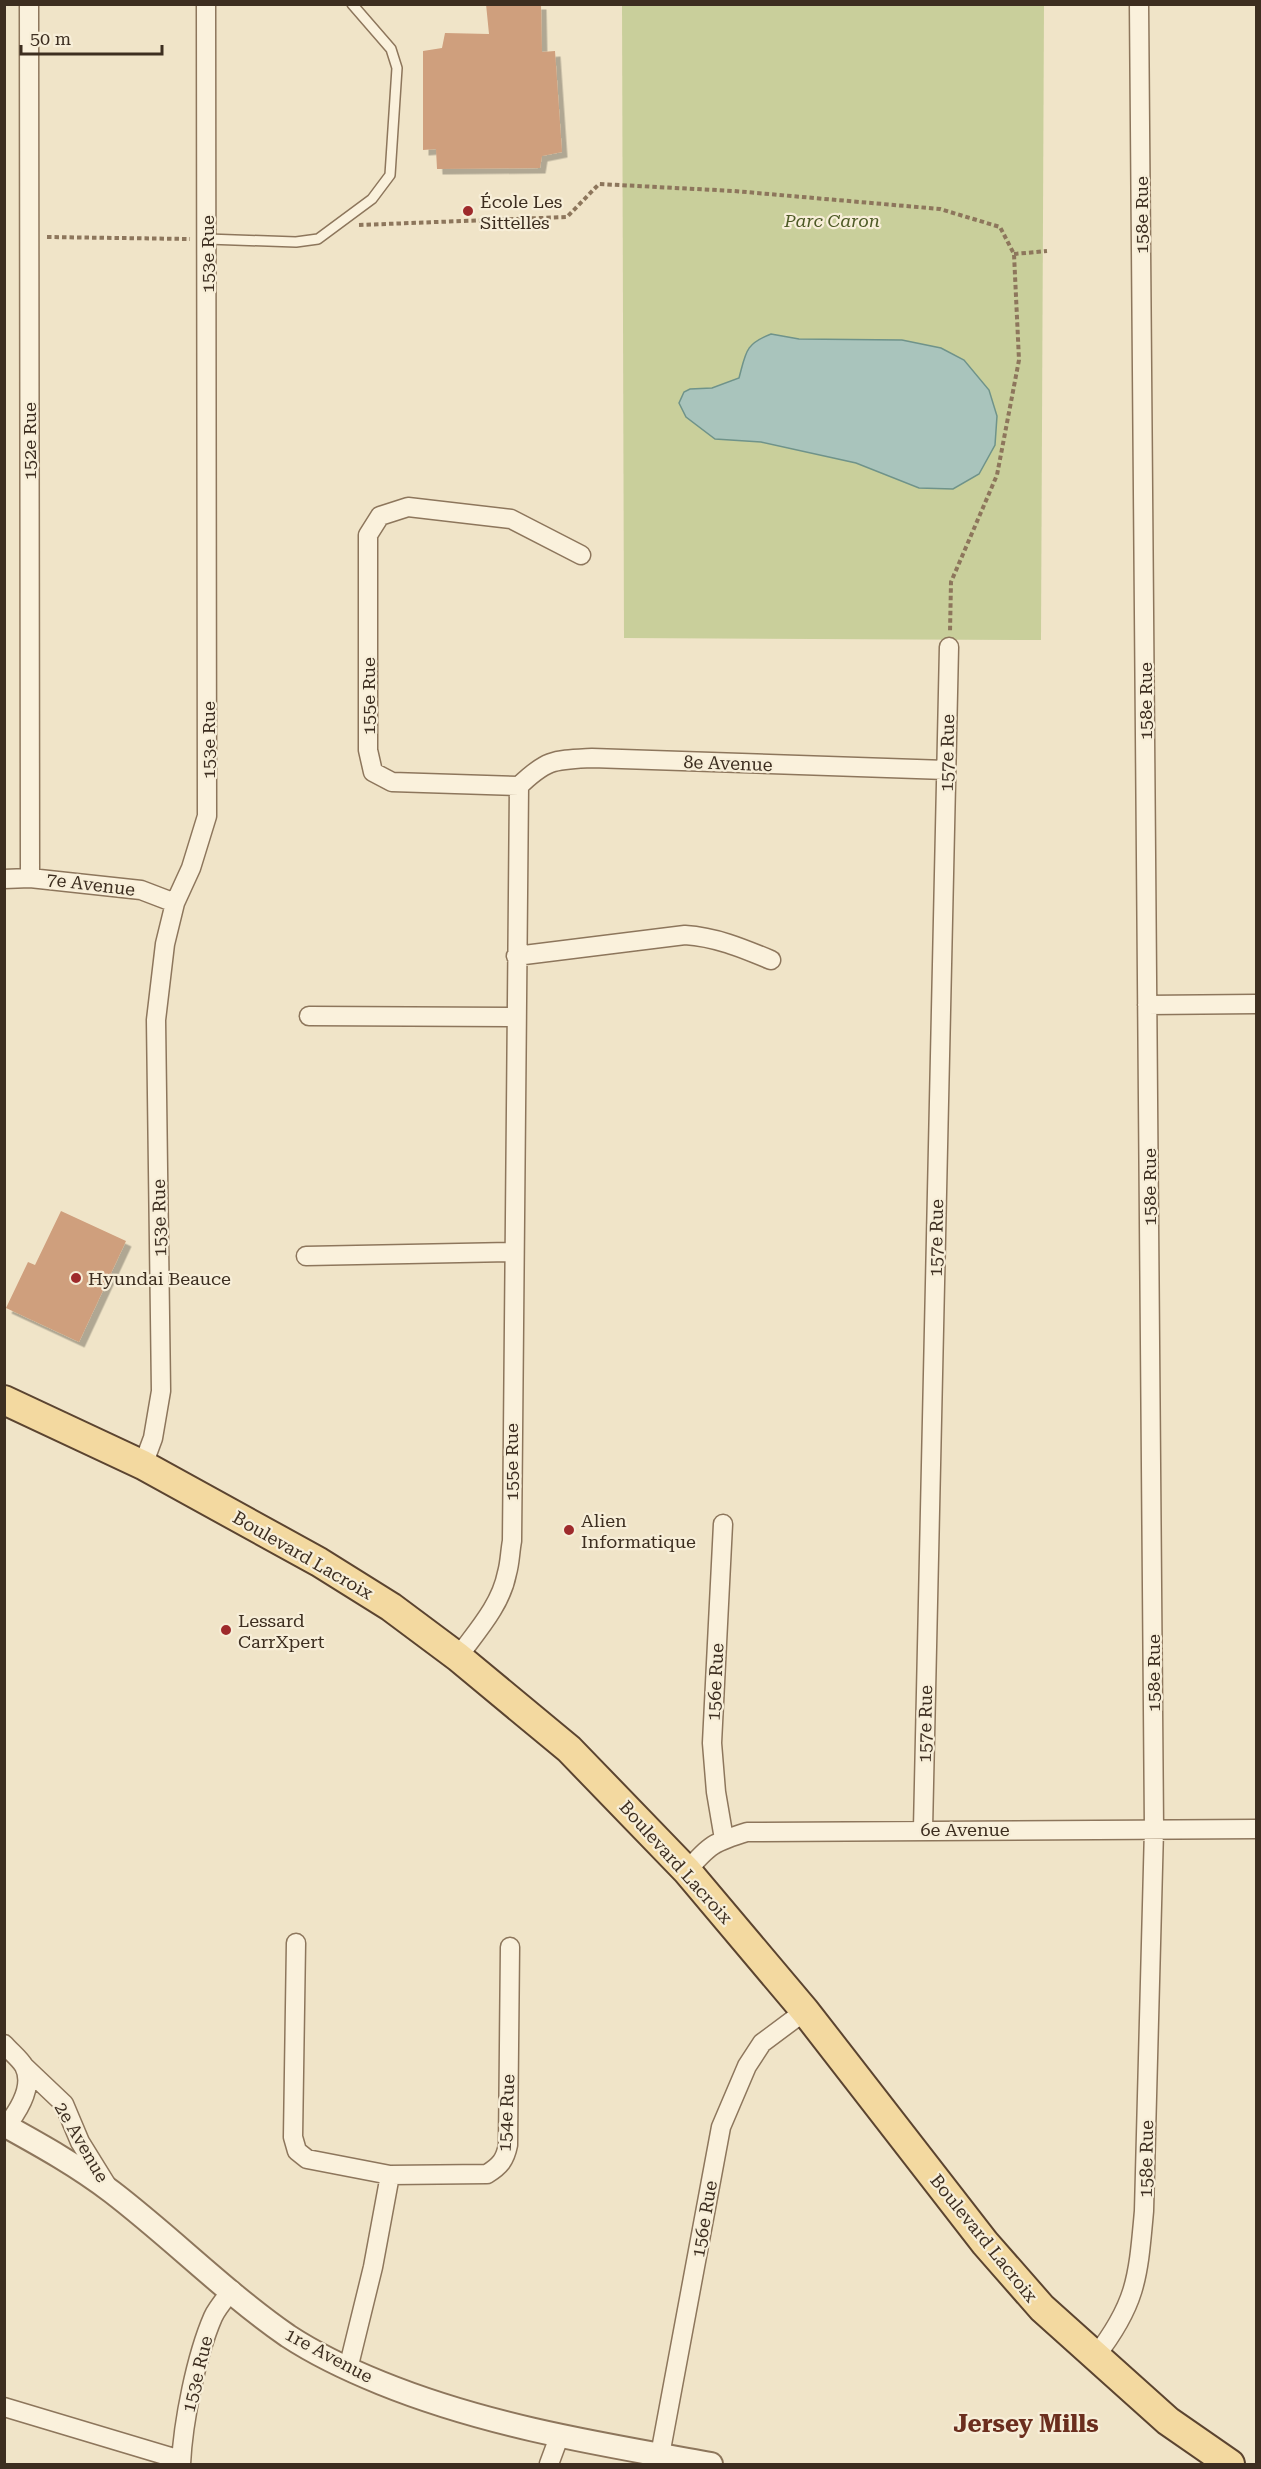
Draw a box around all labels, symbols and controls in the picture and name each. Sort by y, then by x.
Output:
scale bar [21,18,162,56]
text: 50 m [30,28,71,49]
street label: 158e Rue [1131,176,1152,254]
place label: École Les Sittelles [480,191,562,233]
marker: École Les Sittelles [461,204,475,218]
park label: Parc Caron [783,210,880,231]
street label: 153e Rue [197,215,218,293]
street label: 152e Rue [19,402,40,480]
street label: 155e Rue [358,657,379,735]
street label: 158e Rue [1135,662,1156,740]
street label: 153e Rue [198,701,219,779]
street label: 157e Rue [936,714,958,792]
street label: 8e Avenue [683,751,773,775]
street label: 7e Avenue [46,868,137,900]
street label: 158e Rue [1139,1148,1160,1226]
street label: 153e Rue [148,1179,170,1257]
street label: 157e Rue [925,1199,947,1277]
place label: Hyundai Beauce [88,1268,231,1289]
marker: Hyundai Beauce [69,1271,83,1285]
street label: 155e Rue [501,1423,522,1501]
street label: Boulevard Lacroix [229,1506,377,1604]
place label: Alien Informatique [581,1510,696,1552]
marker: Alien Informatique [562,1523,576,1537]
place label: Lessard CarrXpert [238,1610,325,1652]
marker: Lessard CarrXpert [219,1623,233,1637]
street label: 158e Rue [1143,1634,1164,1712]
street label: 156e Rue [702,1642,728,1721]
street label: 157e Rue [914,1685,936,1763]
street label: Boulevard Lacroix [615,1796,737,1928]
street label: 6e Avenue [920,1819,1010,1840]
street label: 154e Rue [493,2073,519,2152]
street label: 2e Avenue [51,2098,113,2186]
street label: 158e Rue [1135,2120,1157,2198]
street label: Boulevard Lacroix [926,2170,1042,2307]
street label: 156e Rue [687,2179,721,2259]
street label: 1re Avenue [282,2323,377,2387]
street label: 153e Rue [177,2334,217,2414]
district label: Jersey Mills [953,2410,1099,2438]

